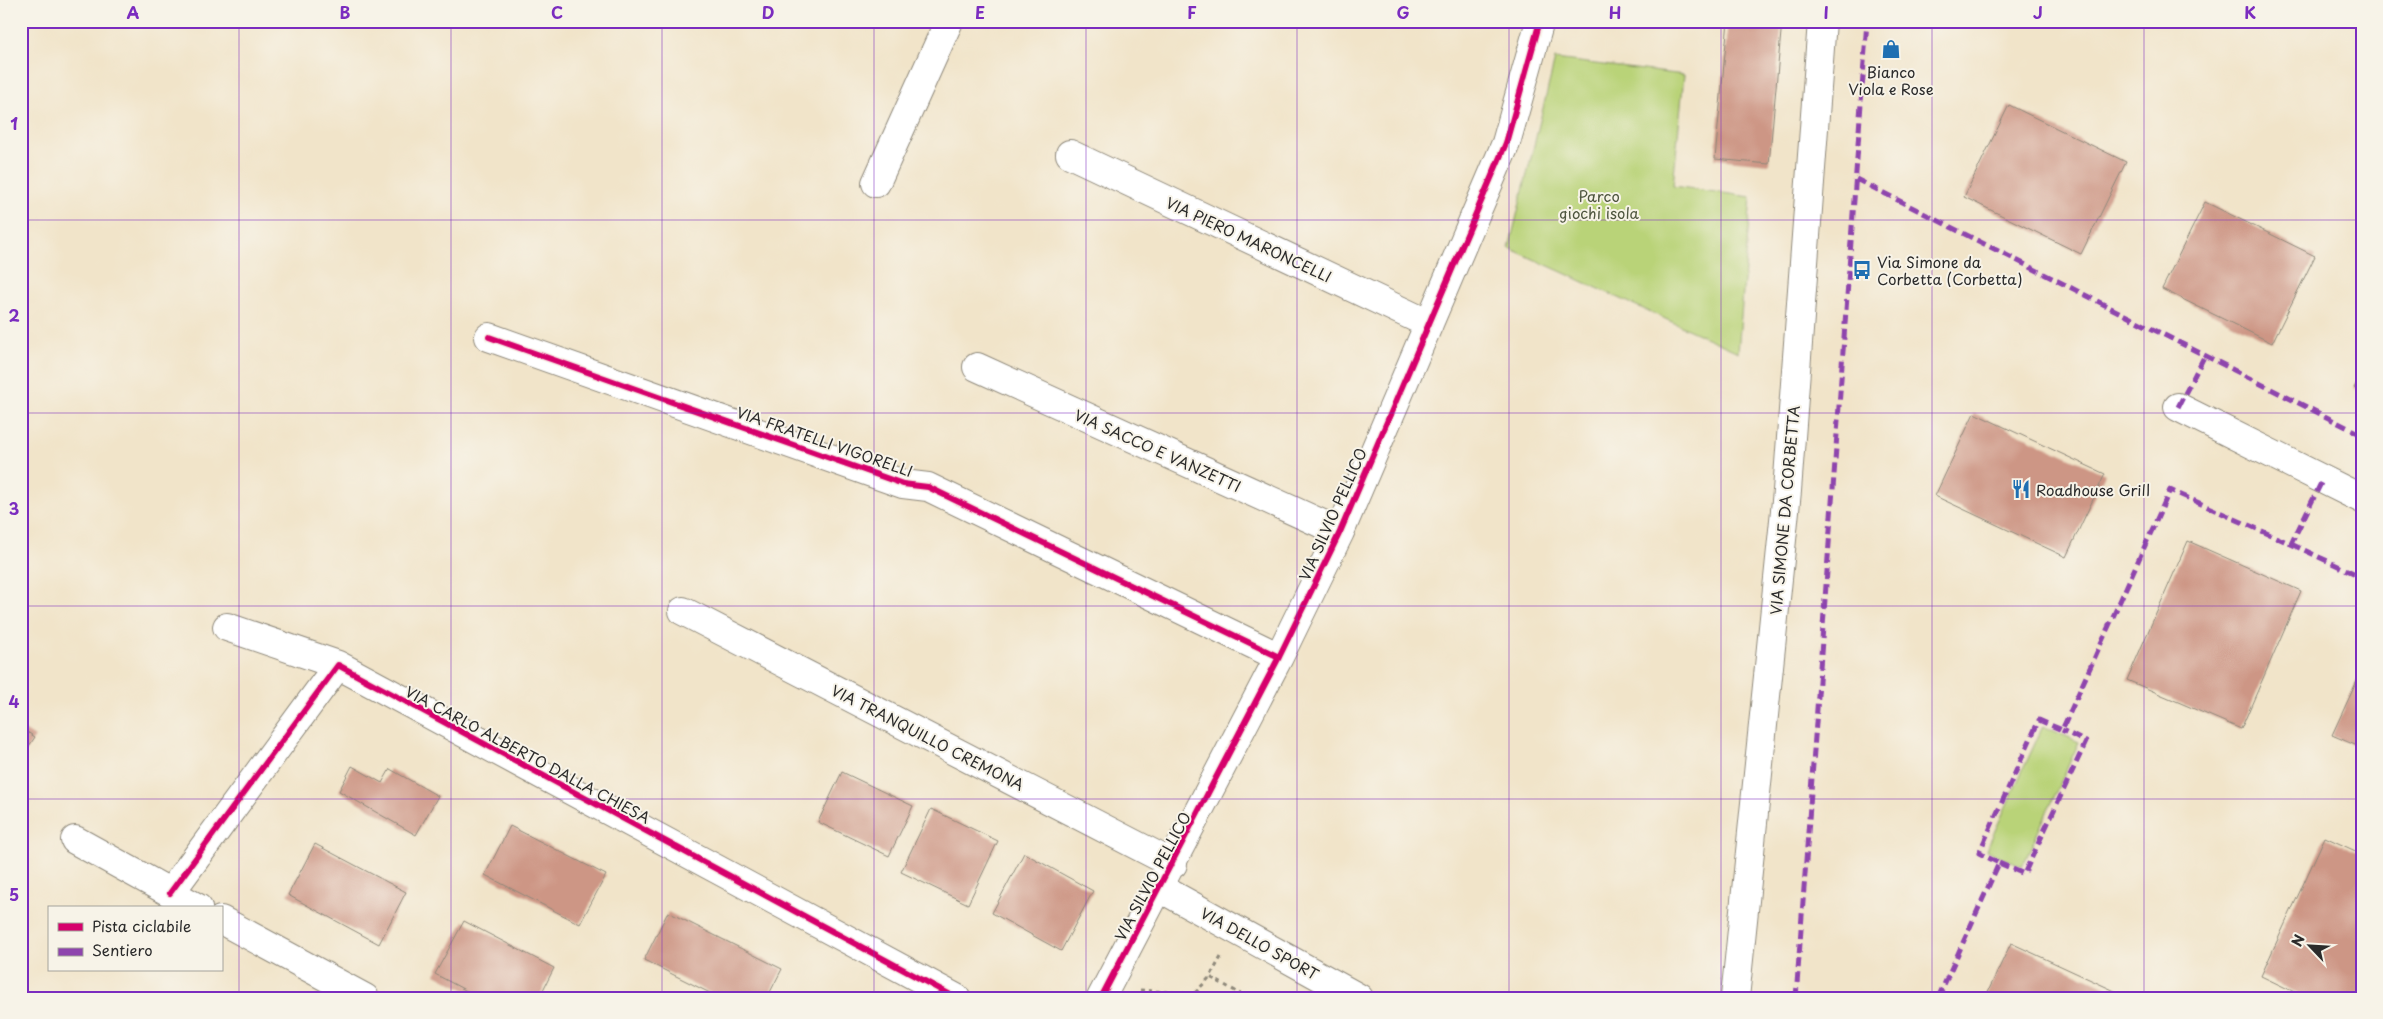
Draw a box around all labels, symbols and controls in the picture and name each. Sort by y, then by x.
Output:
text: A [127,0,140,24]
text: B [340,0,351,24]
text: C [551,0,563,24]
text: D [762,0,774,24]
text: E [975,0,985,24]
text: F [1187,0,1197,24]
text: G [1396,0,1410,24]
text: H [1609,0,1621,24]
text: I [1823,0,1829,24]
text: J [2033,0,2043,24]
text: K [2244,0,2256,24]
shop icon: Bianco Viola e Rose [1880,38,1902,60]
place label: Bianco Viola e Rose [1848,60,1934,100]
text: 1 [10,111,18,135]
park label: Parco giochi isola [1559,184,1639,224]
street label: VIA PIERO MARONCELLI [1162,190,1336,288]
place label: Via Simone da Corbetta (Corbetta) [1877,250,2023,290]
bus stop icon: Via Simone da Corbetta (Corbetta) [1851,259,1873,281]
text: 2 [8,303,20,327]
street label: VIA FRATELLI VIGORELLI [734,400,916,482]
street label: VIA SACCO E VANZETTI [1071,403,1245,497]
street label: VIA SIMONE DA CORBETTA [1763,404,1805,616]
street label: VIA SILVIO PELLICO [1292,444,1372,584]
restaurant icon: Roadhouse Grill [2010,478,2032,500]
place label: Roadhouse Grill [2036,478,2150,501]
text: 3 [9,496,19,520]
street label: VIA TRANQUILLO CREMONA [828,678,1028,796]
street label: VIA CARLO ALBERTO DALLA CHIESA [401,679,655,829]
text: 4 [9,689,20,713]
street label: VIA SILVIO PELLICO [1108,807,1196,945]
text: 5 [9,882,19,906]
street label: VIA DELLO SPORT [1197,901,1324,985]
legend [48,906,222,972]
text: Pista ciclabile [92,914,191,937]
north arrow [2286,922,2336,972]
text: N [2286,931,2310,950]
text: Sentiero [92,938,153,961]

